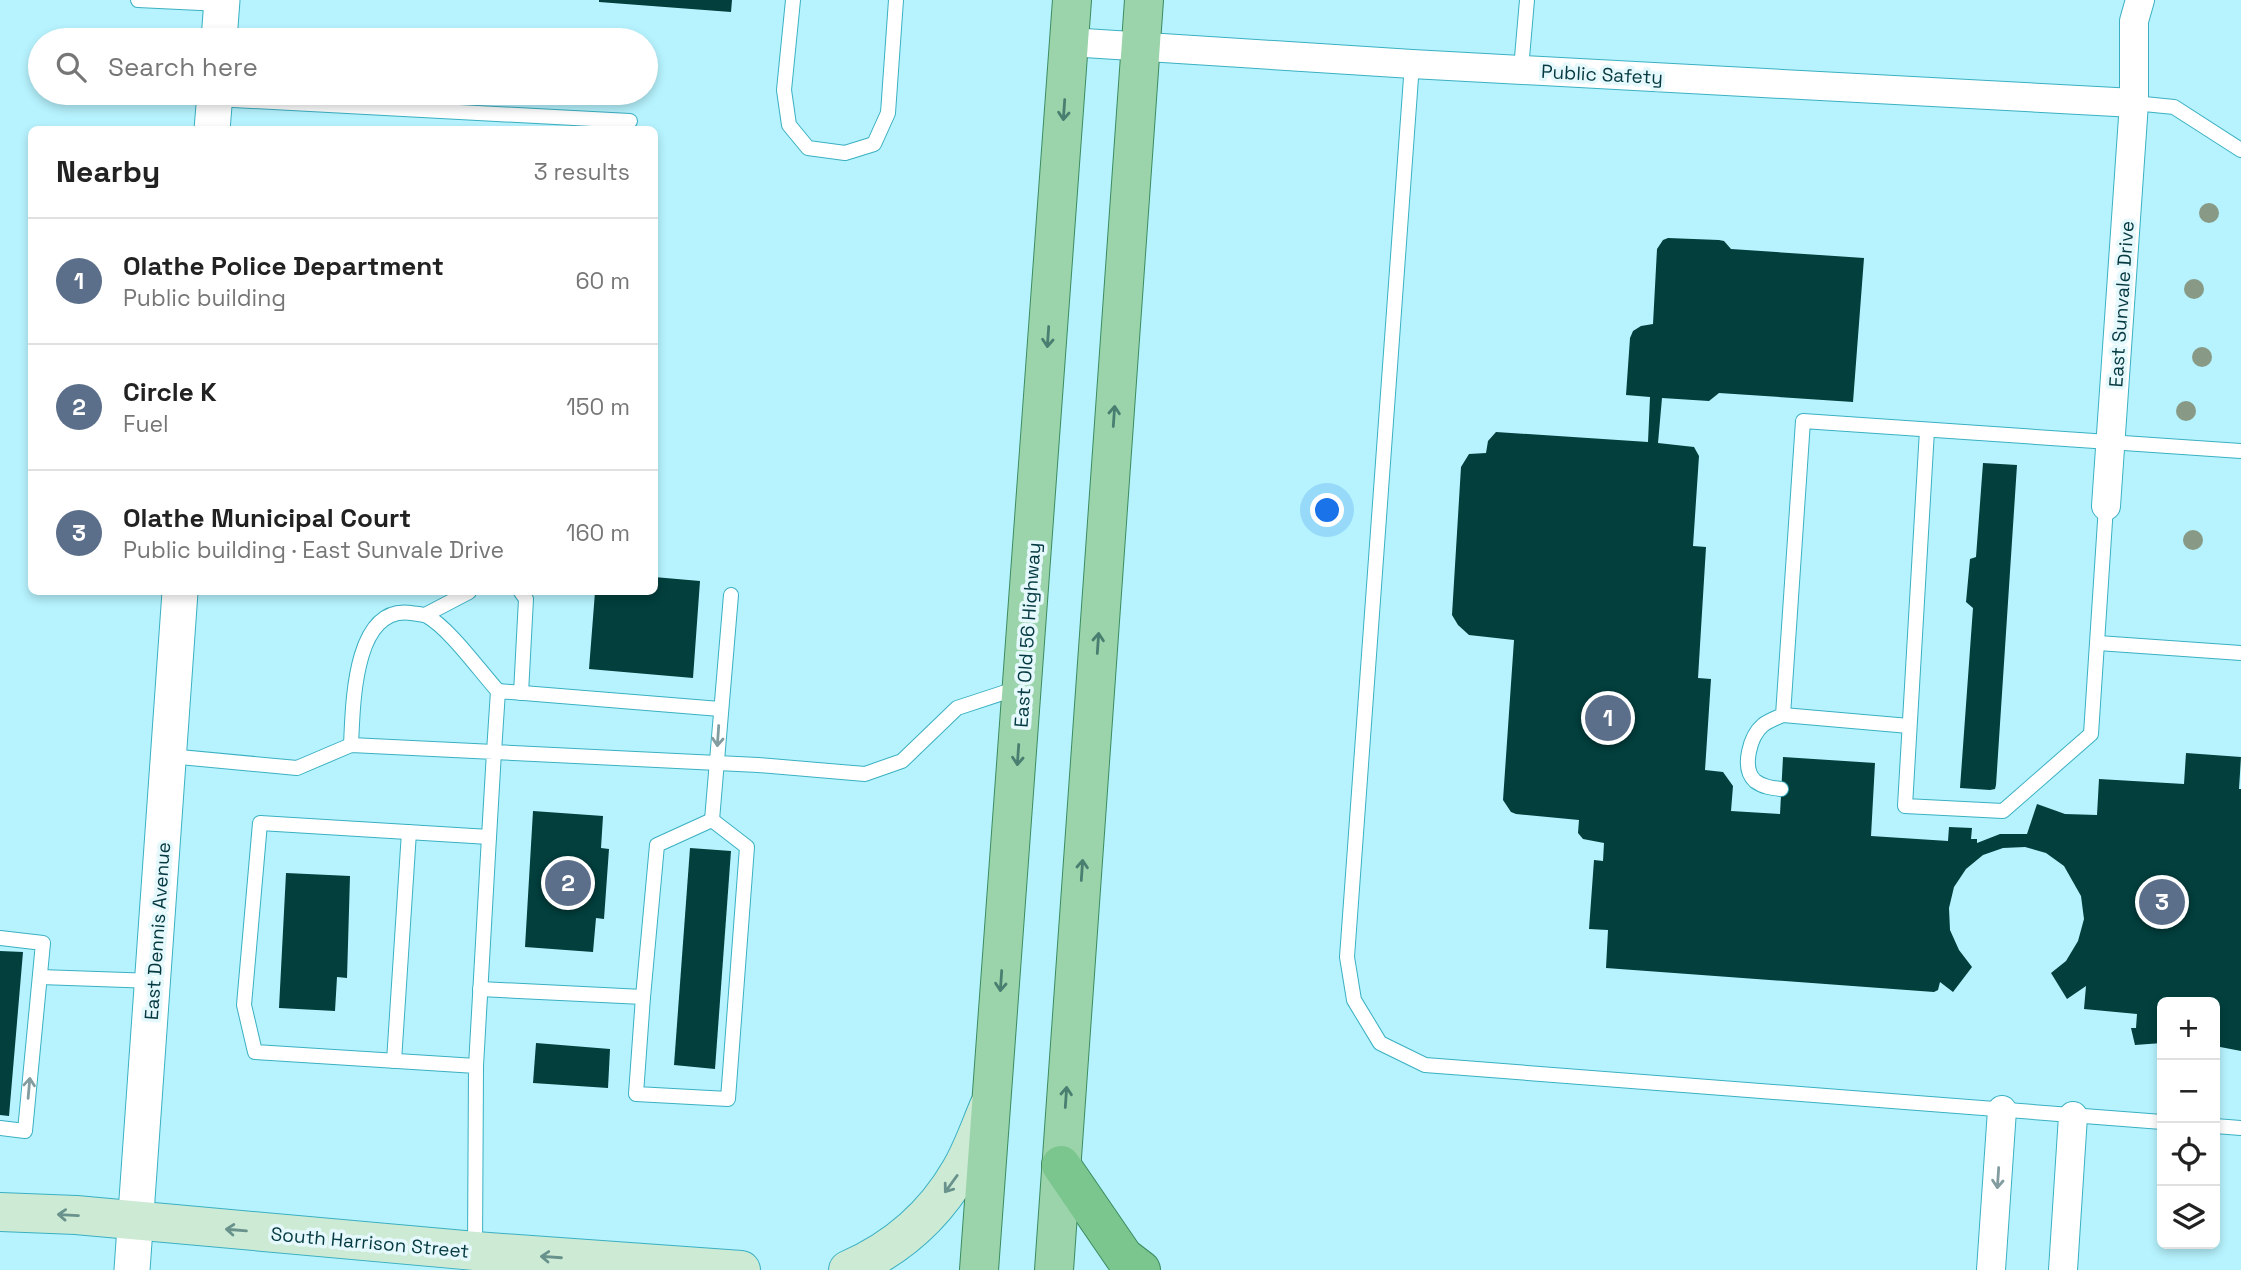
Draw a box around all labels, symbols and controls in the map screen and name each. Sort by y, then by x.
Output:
search box [28,28,658,105]
icon: search [52,48,90,86]
text: Search here [108,50,258,84]
street label: Public Safety [1540,59,1664,90]
one-way arrow [1058,98,1071,121]
text: Nearby [56,152,160,191]
text: 3 results [534,157,630,187]
street label: East Sunvale Drive [2103,220,2140,388]
text: Olathe Police Department [123,249,444,283]
text: 1 [74,266,84,296]
text: 60 m [575,266,630,296]
text: Public building [123,283,286,313]
one-way arrow [1041,325,1054,347]
text: Circle K [123,375,217,409]
text: 2 [72,392,86,422]
text: 150 m [566,392,630,422]
one-way arrow [1108,406,1121,428]
text: Fuel [123,409,169,439]
your location [1310,493,1344,527]
text: Olathe Municipal Court [123,501,411,535]
text: 3 [72,518,86,548]
text: 160 m [566,518,630,548]
text: Public building · East Sunvale Drive [123,535,504,565]
street label: East Old 56 Highway [1009,542,1046,728]
one-way arrow [1092,633,1105,655]
pin: 1 [1585,692,1631,744]
one-way arrow [711,724,724,747]
one-way arrow [1011,743,1024,765]
street label: East Dennis Avenue [139,841,176,1021]
pin: 2 [545,857,591,909]
one-way arrow [1076,860,1089,882]
pin: 3 [2139,876,2185,928]
one-way arrow [994,970,1007,992]
map controls [2157,997,2220,1249]
button: + [2157,997,2220,1060]
button: − [2157,1060,2220,1123]
one-way arrow [23,1078,36,1100]
one-way arrow [1060,1086,1073,1109]
button: locate [2157,1123,2220,1186]
one-way arrow [1991,1166,2004,1189]
one-way arrow [944,1174,958,1193]
button: layers [2157,1186,2220,1249]
one-way arrow [57,1208,79,1221]
street label: South Harrison Street [270,1221,470,1264]
one-way arrow [225,1223,248,1236]
one-way arrow [540,1250,562,1263]

